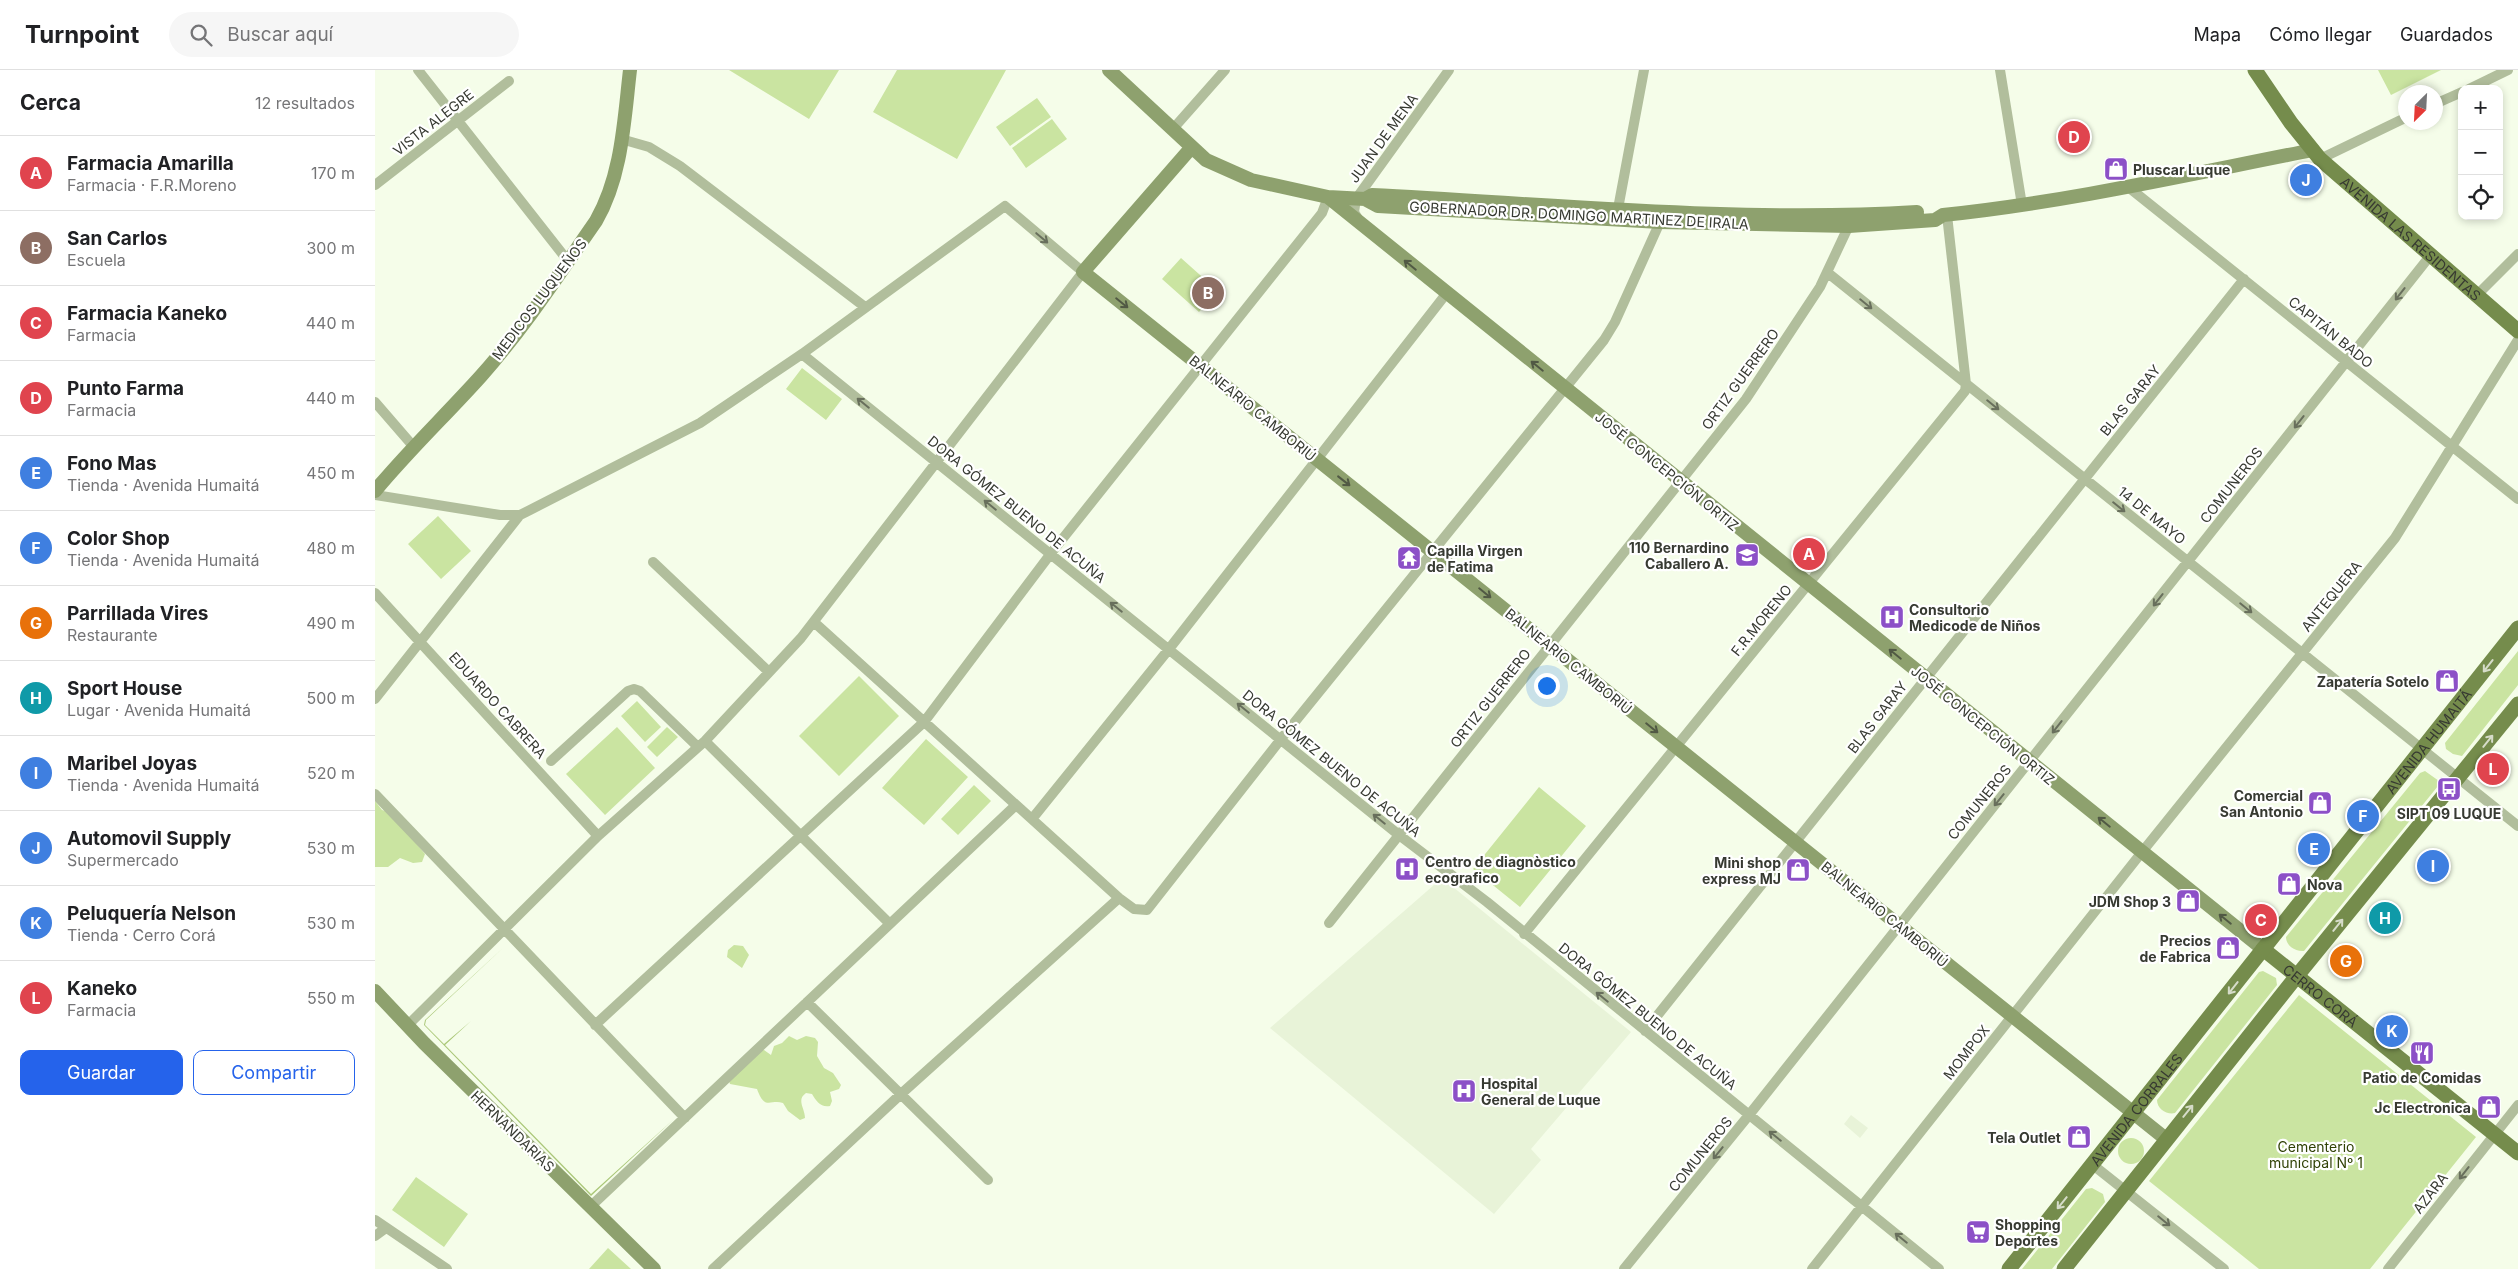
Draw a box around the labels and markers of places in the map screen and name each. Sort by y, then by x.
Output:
pin: D [2058,118,2090,156]
shop icon: Pluscar Luque [2103,156,2129,182]
place label: Pluscar Luque [2133,161,2230,178]
pin: J [2290,161,2322,199]
pin: B [1192,274,1224,312]
pin: A [1793,535,1825,573]
place label: 110 Bernardino Caballero A. [1629,539,1729,572]
place label: Capilla Virgen de Fatima [1427,542,1523,575]
school or university icon: 110 Bernardino Caballero A. [1734,542,1760,568]
temple icon: Capilla Virgen de Fatima [1396,545,1422,571]
place label: Consultorio Medicode de Niños [1909,601,2041,634]
hospital icon: Consultorio Medicode de Niños [1879,604,1905,630]
shop icon: Zapatería Sotelo [2434,668,2460,694]
place label: Zapatería Sotelo [2317,673,2429,690]
pin: L [2477,750,2509,788]
bus stop icon: SIPT 09 LUQUE [2436,776,2462,802]
place label: Comercial San Antonio [2220,787,2303,820]
shop icon: Comercial San Antonio [2307,790,2333,816]
pin: F [2347,797,2379,835]
place label: SIPT 09 LUQUE [2397,805,2501,822]
pin: E [2298,830,2330,868]
pin: I [2417,847,2449,885]
place label: Centro de diagnòstico ecografico [1425,853,1576,886]
place label: Mini shop express MJ [1702,854,1781,887]
hospital icon: Centro de diagnòstico ecografico [1394,856,1420,882]
shop icon: Mini shop express MJ [1785,857,1811,883]
shop icon: Nova [2276,871,2302,897]
place label: Nova [2307,876,2342,893]
shop icon: JDM Shop 3 [2175,888,2201,914]
place label: JDM Shop 3 [2089,893,2171,910]
pin: H [2369,899,2401,937]
pin: C [2245,901,2277,939]
place label: Precios de Fabrica [2139,932,2211,965]
shop icon: Precios de Fabrica [2215,935,2241,961]
pin: G [2330,942,2362,980]
pin: K [2376,1012,2408,1050]
restaurant icon: Patio de Comidas [2409,1040,2435,1066]
place label: Patio de Comidas [2363,1069,2481,1086]
place label: Hospital General de Luque [1481,1075,1601,1108]
hospital icon: Hospital General de Luque [1451,1078,1477,1104]
shop icon: Jc Electronica [2476,1094,2502,1120]
place label: Jc Electronica [2374,1099,2471,1116]
shop icon: Tela Outlet [2066,1124,2092,1150]
place label: Tela Outlet [1987,1129,2061,1146]
place label: Shopping Deportes [1995,1216,2060,1249]
supermarket icon: Shopping Deportes [1965,1219,1991,1245]

